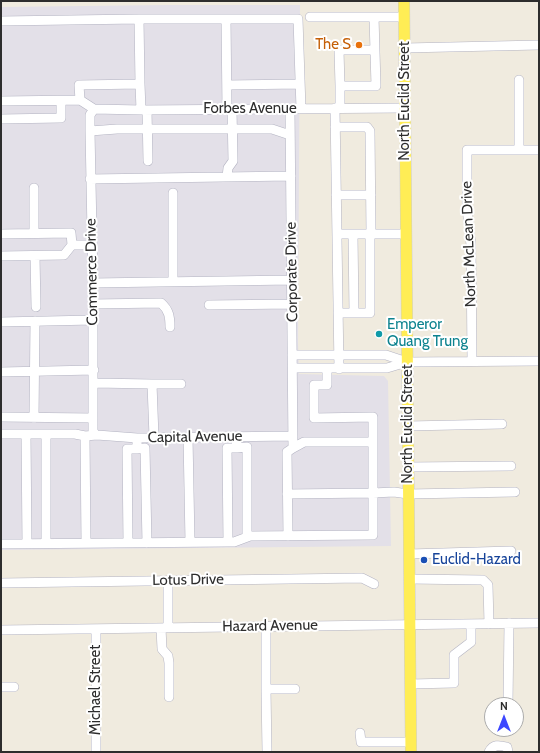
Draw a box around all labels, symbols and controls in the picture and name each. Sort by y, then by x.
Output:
place label: The S [315,36,351,54]
marker: The S [354,40,364,50]
street label: North Euclid Street [396,41,414,161]
street label: Forbes Avenue [203,100,297,118]
street label: North McLean Drive [458,181,480,307]
street label: Commerce Drive [82,218,102,326]
street label: Corporate Drive [282,222,302,322]
place label: Emperor Quang Trung [387,316,468,351]
marker: Emperor Quang Trung [374,329,384,339]
street label: North Euclid Street [399,364,417,484]
street label: Capital Avenue [147,427,243,447]
place label: Euclid-Hazard [432,551,521,569]
marker: Euclid-Hazard [419,555,429,565]
street label: Lotus Drive [152,570,224,590]
street label: Hazard Avenue [222,616,318,636]
street label: Michael Street [87,645,105,735]
north arrow [484,697,524,737]
text: N [500,699,508,713]

